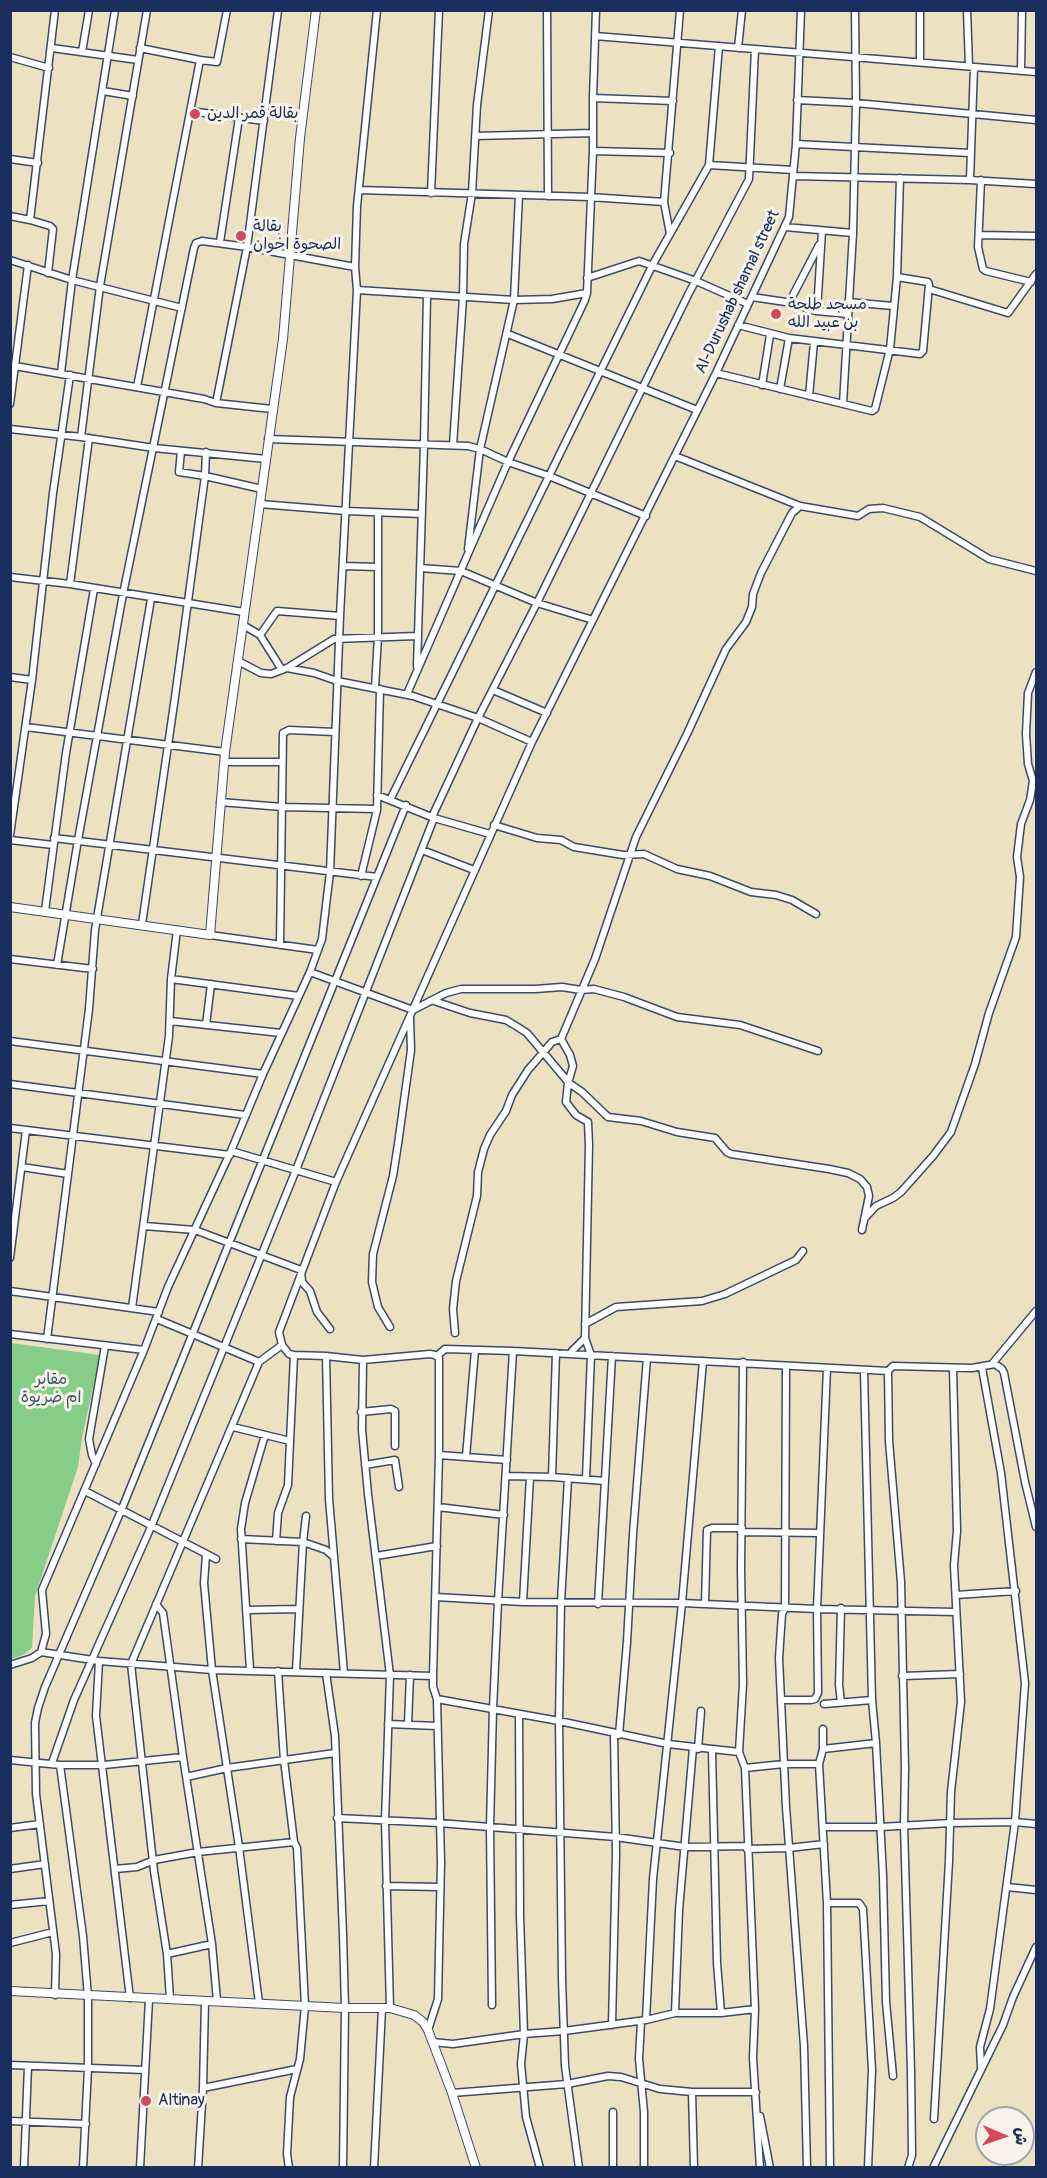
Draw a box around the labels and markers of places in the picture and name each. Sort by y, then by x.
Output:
place label: بقالة قمر الدين [207,104,298,124]
marker: بقالة قمر الدين [188,107,202,121]
place label: بقالة الصحوة اخوان [253,217,341,255]
marker: بقالة الصحوة اخوان [234,229,248,243]
place label: مسجد طلحة بن عبيد الله [788,295,867,333]
marker: مسجد طلحة بن عبيد الله [769,307,783,321]
place label: Altinay [158,2091,205,2111]
marker: Altinay [139,2094,153,2108]

